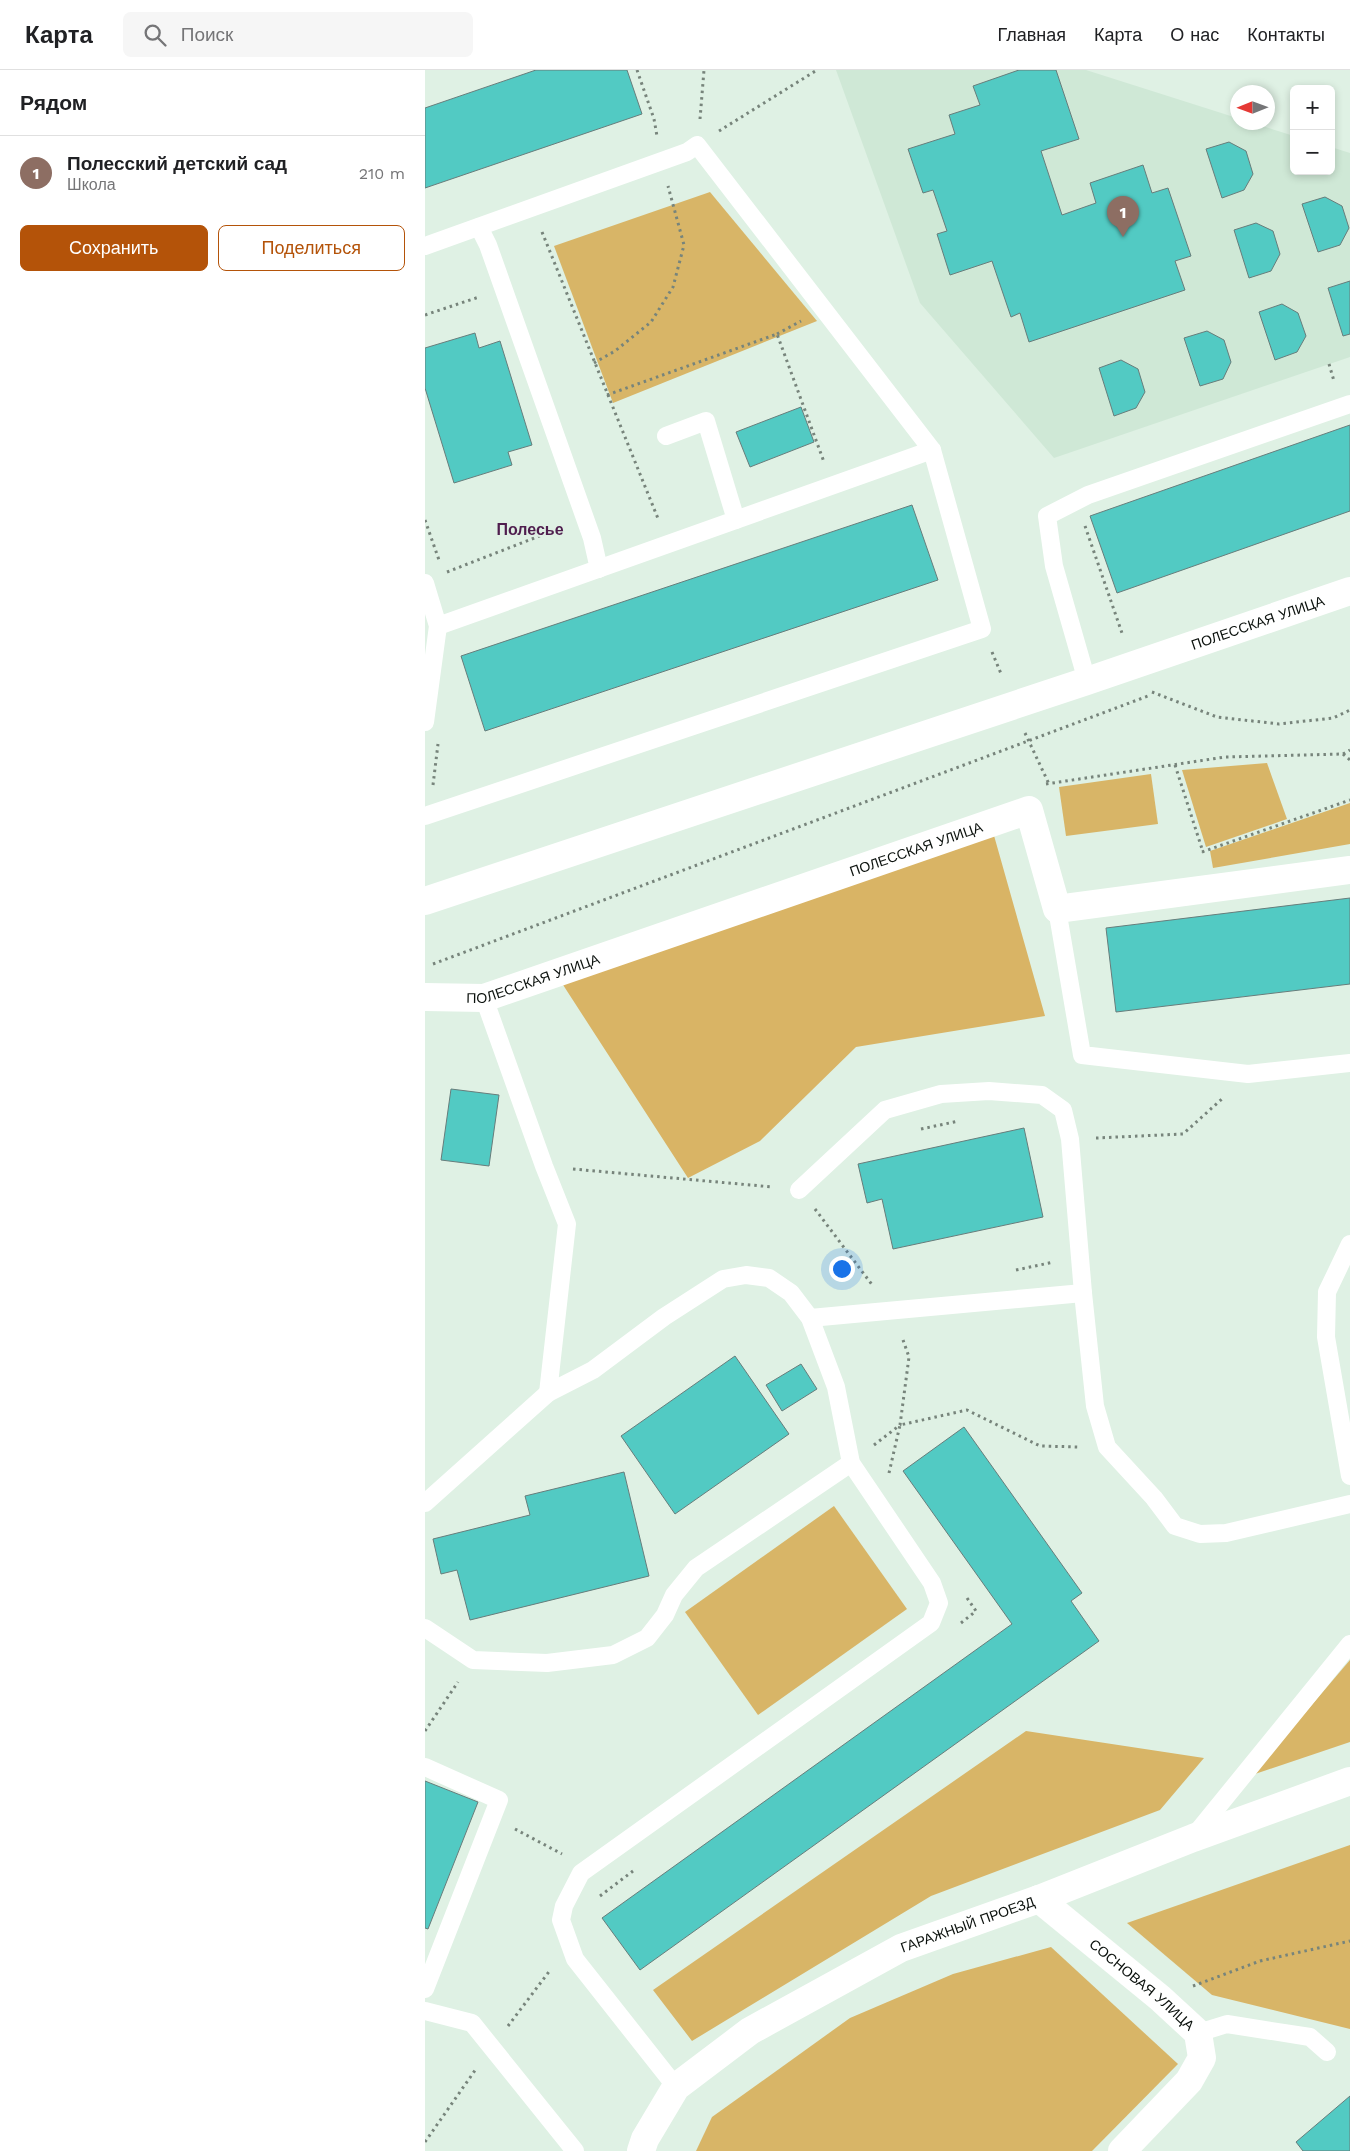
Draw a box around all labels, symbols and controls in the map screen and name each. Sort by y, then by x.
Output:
search box [123,12,473,57]
text: Карта [25,21,93,49]
icon: search [141,21,169,49]
text: Поиск [181,23,233,46]
text: Главная [997,24,1066,45]
text: Карта [1094,24,1142,45]
text: О нас [1170,24,1219,45]
text: Контакты [1247,24,1325,45]
north arrow [1230,85,1275,130]
map controls [1290,85,1335,175]
button: + [1290,85,1335,130]
text: Рядом [20,90,87,115]
button: − [1290,130,1335,175]
text: Полесский детский сад [67,152,287,175]
text: 1 [33,164,39,183]
text: 210 m [359,164,405,183]
text: Школа [67,175,116,194]
pin: 1 [1107,196,1139,237]
button: Сохранить [20,225,208,271]
button: Поделиться [218,225,405,271]
district label: Полесье [496,520,564,539]
street label: ПОЛЕССКАЯ УЛИЦА [1189,592,1327,653]
street label: ПОЛЕССКАЯ УЛИЦА [848,818,985,879]
street label: ПОЛЕССКАЯ УЛИЦА [466,951,602,1006]
your location [829,1256,855,1282]
street label: ГАРАЖНЫЙ ПРОЕЗД [898,1893,1037,1955]
street label: СОСНОВАЯ УЛИЦА [1086,1936,1198,2034]

